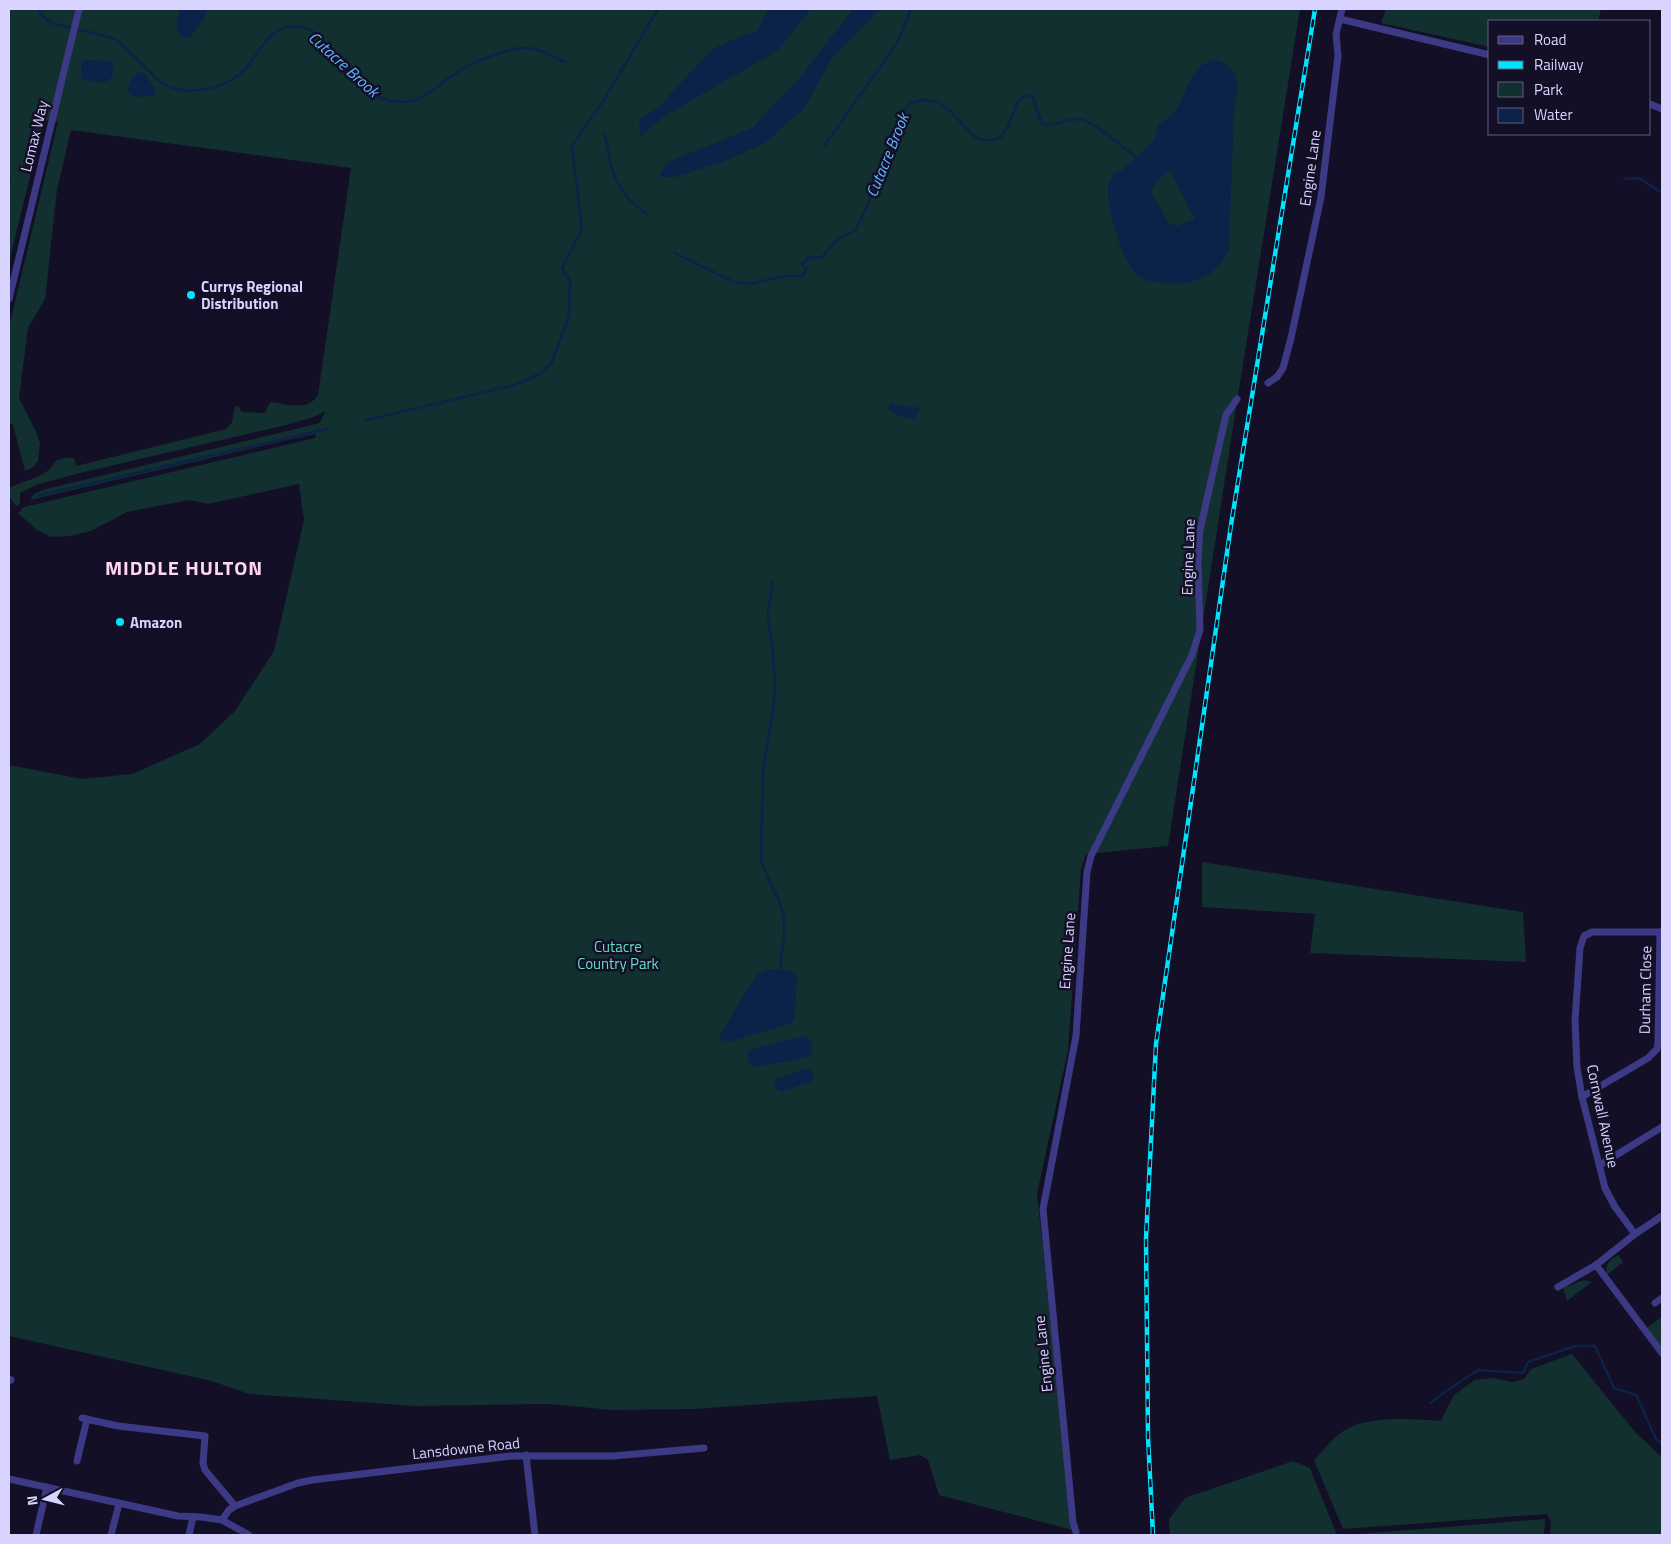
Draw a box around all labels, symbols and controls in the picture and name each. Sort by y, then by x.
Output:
legend [1488,20,1651,135]
water label: Cutacre Brook [303,26,386,104]
text: Road [1534,28,1566,51]
text: Railway [1534,53,1584,76]
text: Park [1534,78,1563,101]
street label: Lomax Way [14,98,54,174]
text: Water [1534,103,1573,126]
water label: Cutacre Brook [859,108,915,200]
street label: Engine Lane [1293,128,1327,208]
place label: Currys Regional Distribution [201,275,303,315]
marker: Currys Regional Distribution [185,289,197,301]
street label: Engine Lane [1175,518,1201,596]
district label: MIDDLE HULTON [105,552,263,583]
place label: Amazon [130,611,182,634]
marker: Amazon [114,616,126,628]
street label: Engine Lane [1053,912,1081,990]
park label: Cutacre Country Park [577,935,659,975]
street label: Durham Close [1633,946,1657,1034]
street label: Cornwall Avenue [1581,1062,1625,1170]
street label: Engine Lane [1028,1315,1058,1393]
street label: Lansdowne Road [411,1431,521,1465]
north arrow [20,1474,70,1524]
text: N [21,1495,43,1507]

